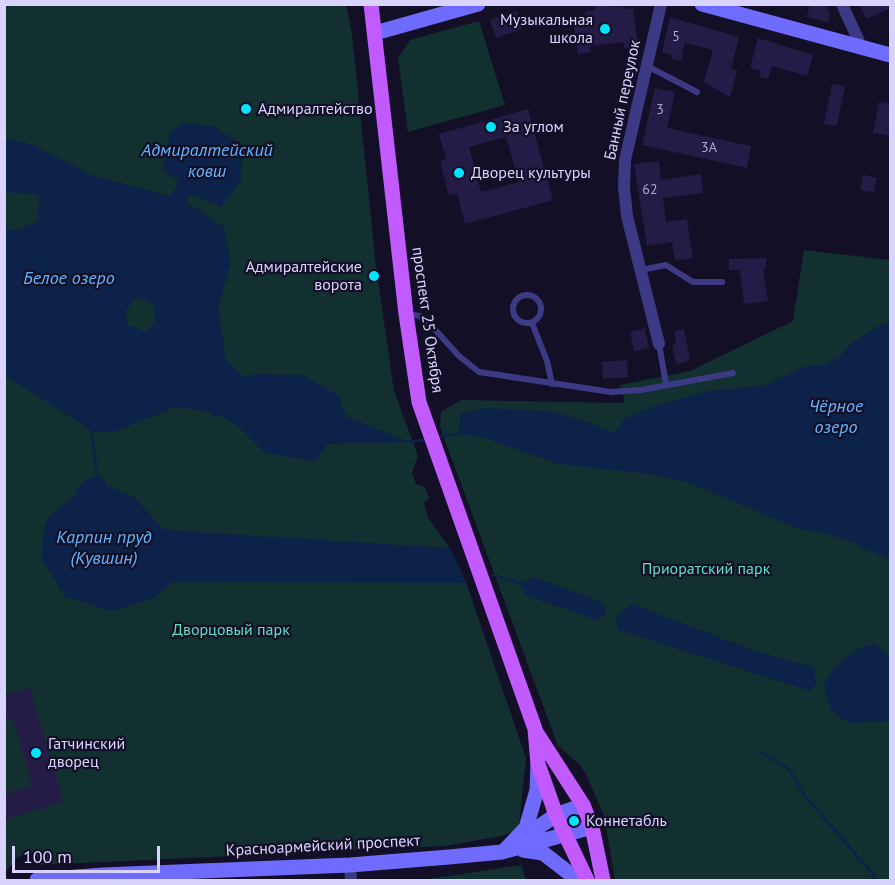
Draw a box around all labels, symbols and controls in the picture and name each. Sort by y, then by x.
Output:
place label: Музыкальная школа [500,10,593,48]
marker: Музыкальная школа [598,22,612,36]
house number: 5 [672,29,680,45]
street label: Банный переулок [601,38,645,162]
place label: Адмиралтейство [258,99,372,119]
marker: Адмиралтейство [239,102,253,116]
house number: 3 [656,102,664,118]
place label: За углом [503,117,564,137]
marker: За углом [484,120,498,134]
water label: Адмиралтейский ковш [141,140,273,182]
house number: 3А [701,140,717,156]
place label: Дворец культуры [471,163,591,183]
marker: Дворец культуры [452,166,466,180]
house number: 62 [642,182,658,198]
street label: проспект 25 Октября [407,246,447,394]
place label: Адмиралтейские ворота [246,257,362,295]
water label: Белое озеро [23,268,115,290]
marker: Адмиралтейские ворота [367,269,381,283]
water label: Чёрное озеро [809,396,863,438]
water label: Карпин пруд (Кувшин) [56,527,152,570]
park label: Приоратский парк [642,559,770,579]
park label: Дворцовый парк [172,620,290,640]
place label: Гатчинский дворец [48,734,125,772]
marker: Гатчинский дворец [29,746,43,760]
place label: Коннетабль [586,811,667,831]
marker: Коннетабль [567,814,581,828]
street label: Красноармейский проспект [225,831,421,861]
scale bar [15,834,164,872]
text: 100 m [23,845,72,868]

